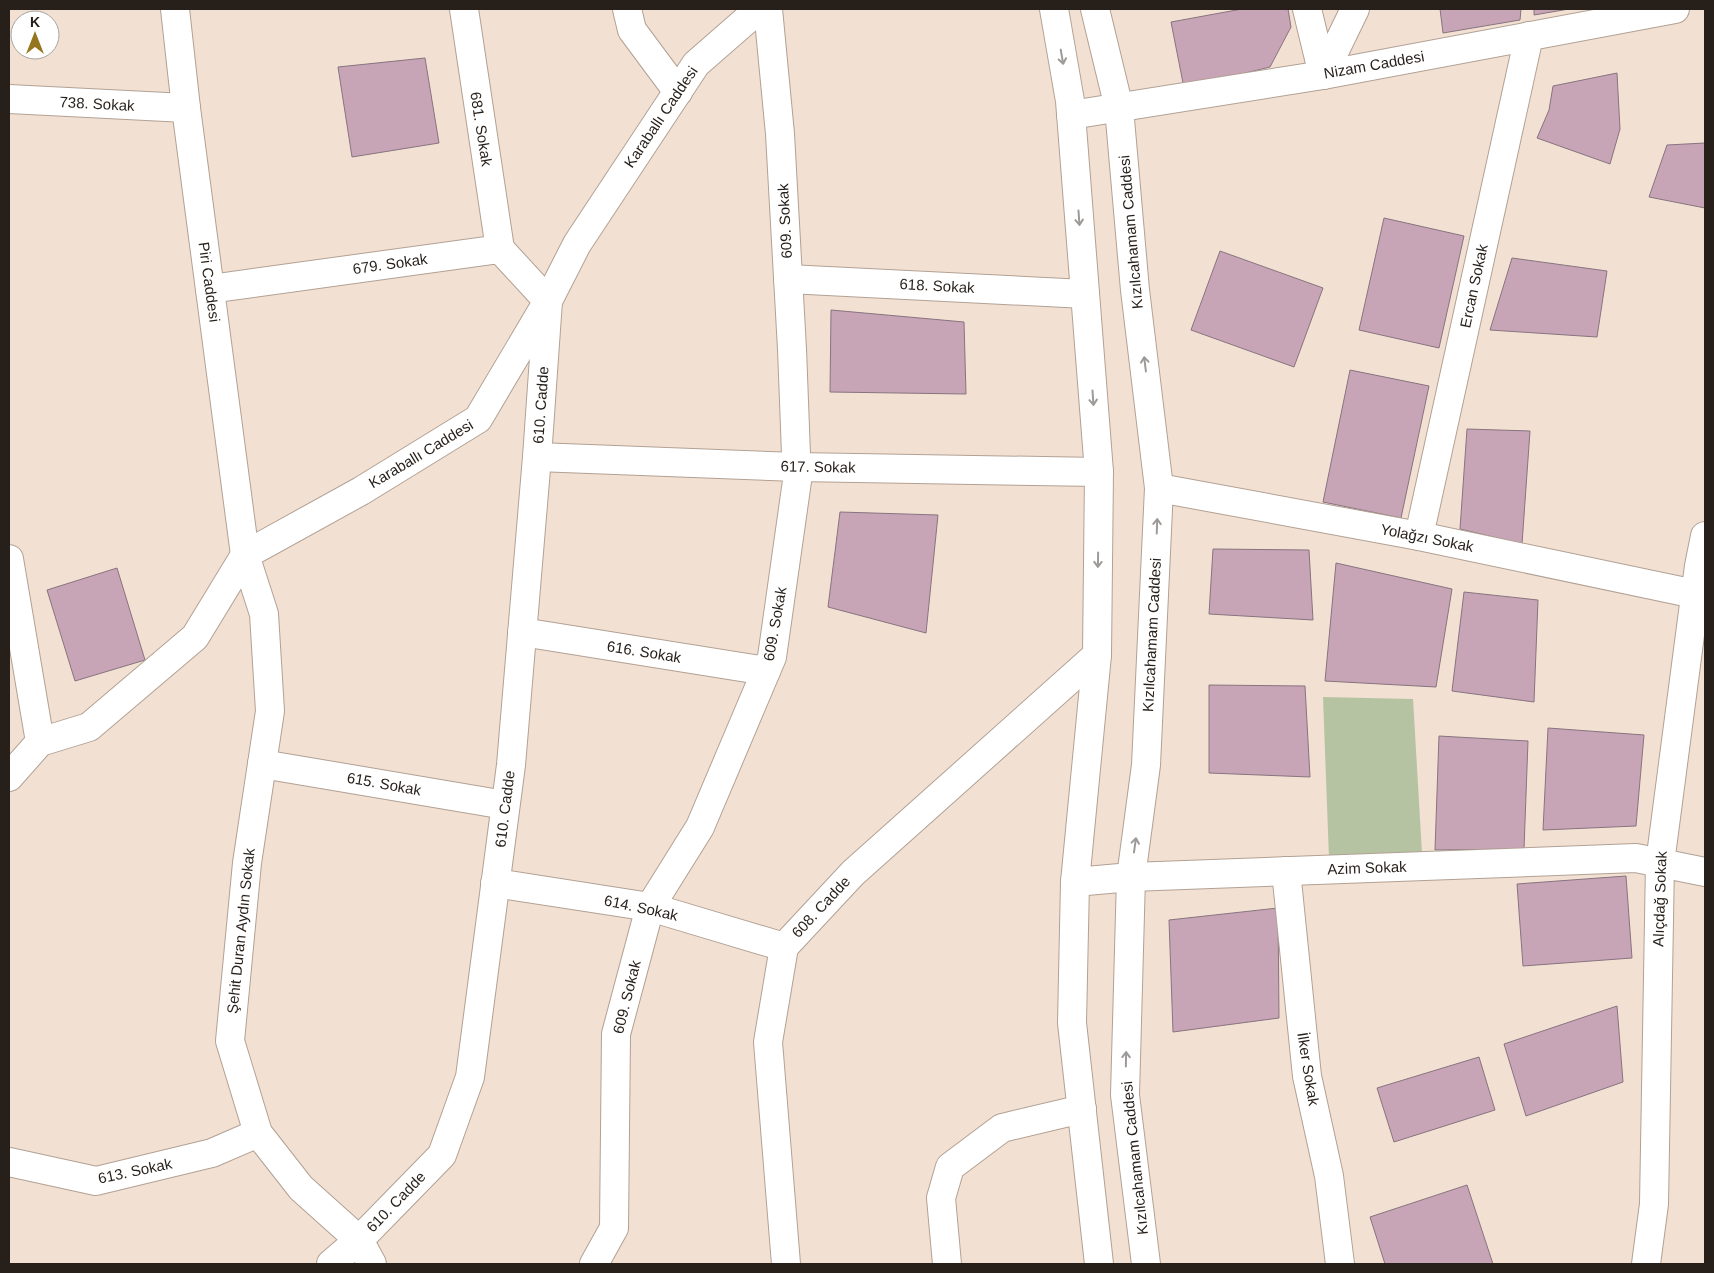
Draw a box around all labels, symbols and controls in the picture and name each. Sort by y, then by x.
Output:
north arrow [10,10,60,60]
text: K [30,14,40,30]
street label: Nizam Caddesi [1322,47,1425,82]
one-way arrow [1058,48,1068,64]
street label: Karaballı Caddesi [620,63,701,171]
street label: 681. Sokak [467,91,496,168]
street label: 738. Sokak [59,93,135,114]
street label: Kızılcahamam Caddesi [1115,154,1146,310]
street label: 609. Sokak [774,183,795,259]
one-way arrow [1075,210,1084,226]
street label: Piri Caddesi [195,241,224,323]
street label: Ercan Sokak [1456,242,1491,329]
street label: 679. Sokak [352,250,429,277]
street label: 618. Sokak [899,275,975,296]
one-way arrow [1140,356,1150,372]
street label: 610. Cadde [529,366,552,444]
one-way arrow [1088,389,1098,405]
street label: Karaballı Caddesi [366,416,476,491]
street label: 617. Sokak [780,457,856,476]
one-way arrow [1152,518,1162,534]
street label: Yolağzı Sokak [1379,520,1476,555]
one-way arrow [1093,552,1103,568]
street label: Kızılcahamam Caddesi [1139,558,1164,712]
street label: 609. Sokak [760,585,789,662]
street label: 616. Sokak [606,637,683,666]
street label: 615. Sokak [346,769,423,798]
street label: 610. Cadde [491,769,518,848]
one-way arrow [1130,837,1140,853]
street label: Şehit Duran Aydın Sokak [223,847,258,1015]
street label: Alıçdağ Sokak [1649,850,1670,947]
street label: Azim Sokak [1327,858,1407,877]
street label: 608. Cadde [788,872,853,941]
street label: 614. Sokak [603,891,680,924]
street label: 609. Sokak [609,958,644,1035]
street label: İlker Sokak [1294,1031,1323,1107]
one-way arrow [1121,1052,1131,1068]
street label: Kızılcahamam Caddesi [1118,1080,1151,1236]
street label: 613. Sokak [96,1154,174,1187]
street label: 610. Cadde [363,1168,429,1235]

